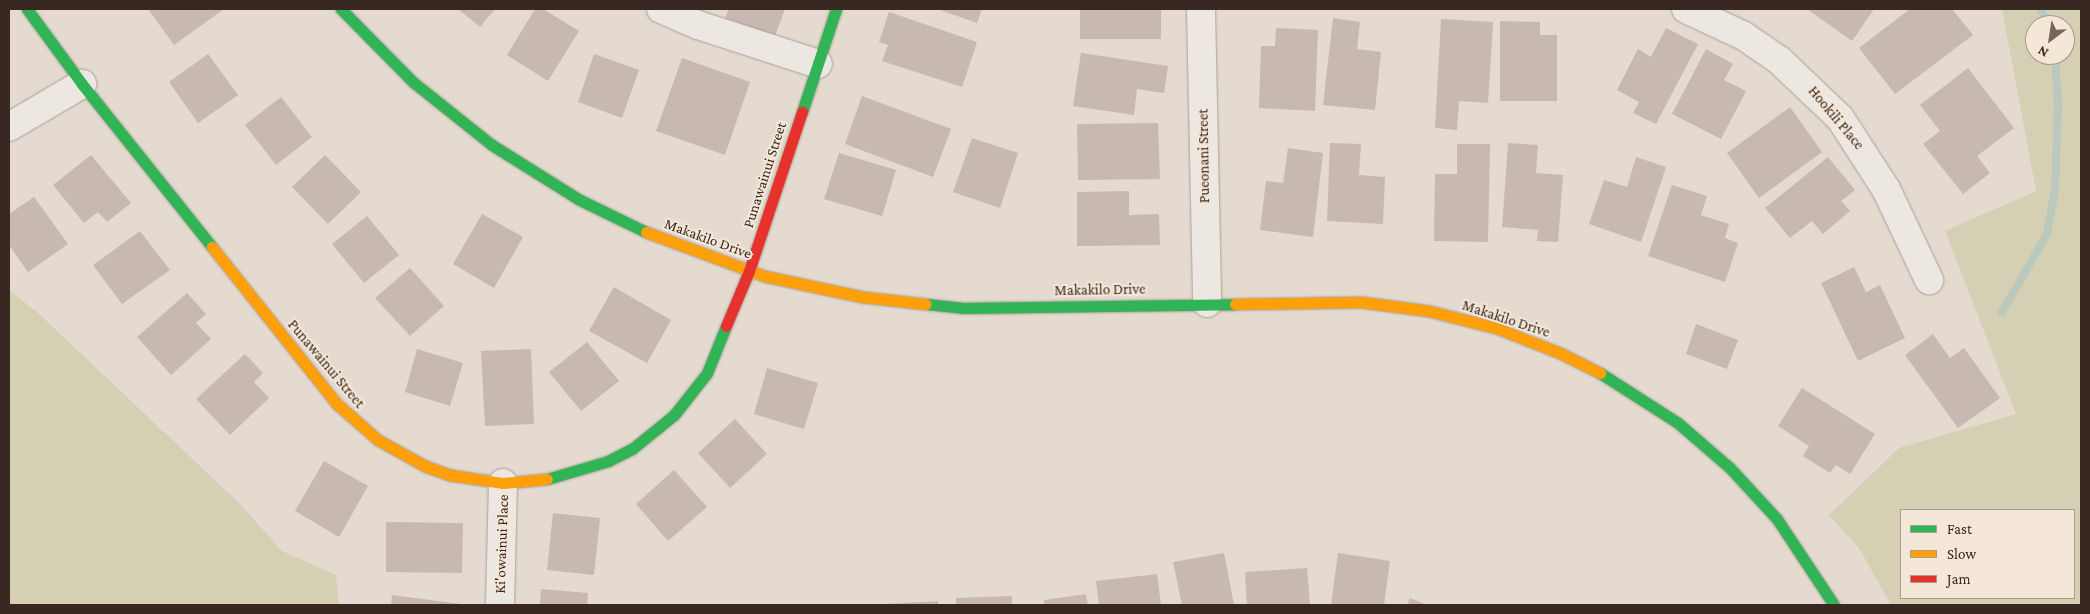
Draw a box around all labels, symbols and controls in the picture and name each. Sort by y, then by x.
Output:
north arrow [2025,15,2075,65]
text: N [2035,43,2051,61]
street label: Hookili Place [1804,82,1868,154]
street label: Pueonani Street [1194,109,1214,203]
street label: Punawainui Street [739,120,791,230]
street label: Makakilo Drive [662,215,754,263]
street label: Makakilo Drive [1054,280,1146,300]
street label: Makakilo Drive [1460,296,1552,342]
street label: Punawainui Street [284,316,368,412]
street label: Ki'owainui Place [491,494,513,594]
legend [1900,509,2075,599]
text: Fast [1947,521,1972,537]
text: Slow [1947,546,1976,562]
text: Jam [1947,571,1970,587]

